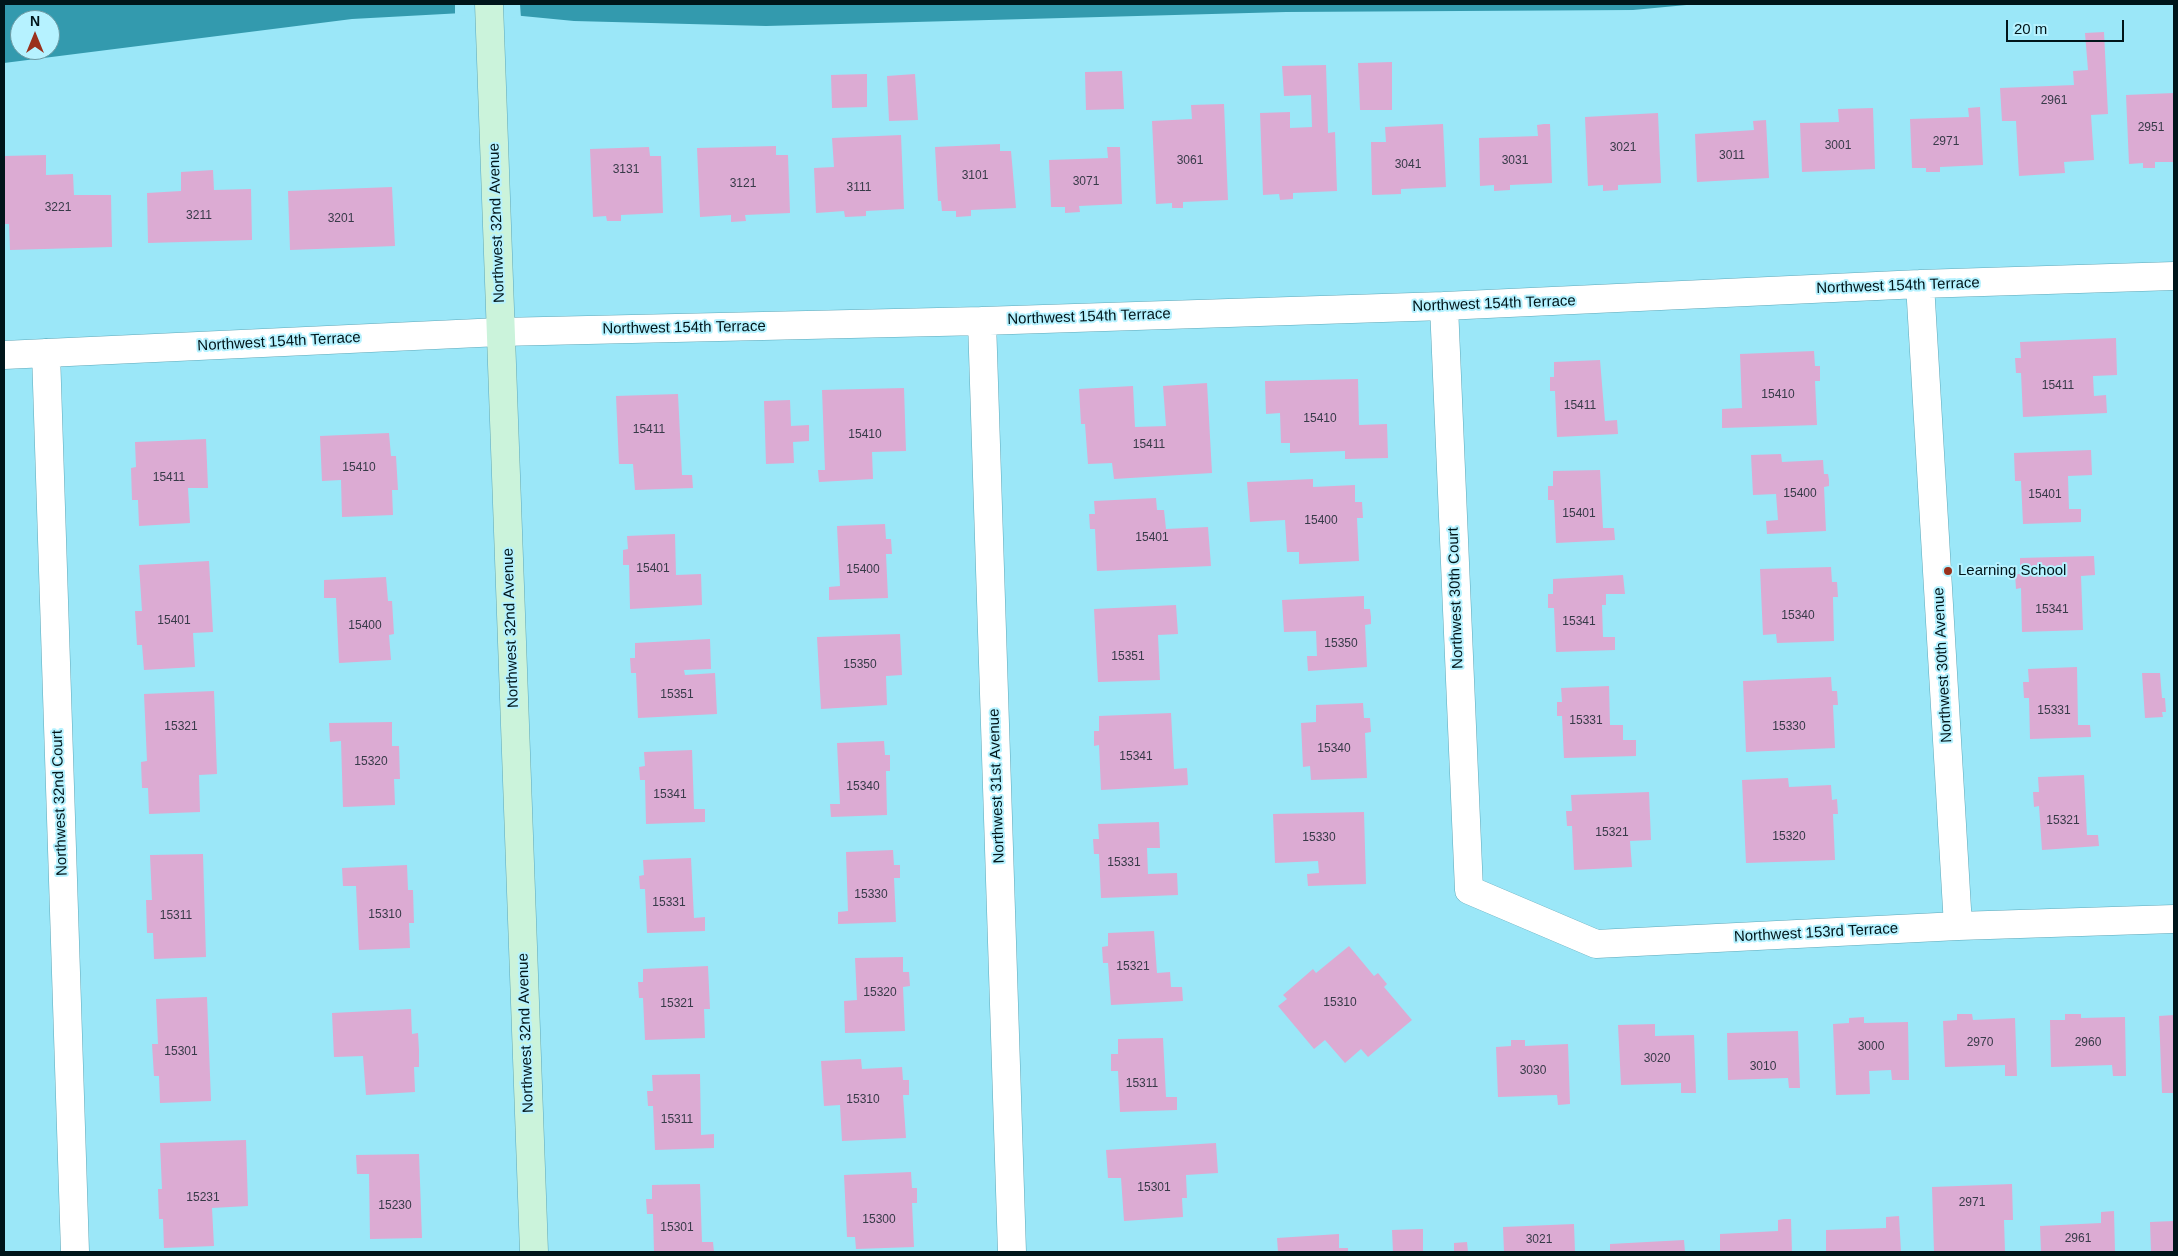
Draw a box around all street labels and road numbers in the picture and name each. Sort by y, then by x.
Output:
street label: Northwest 32nd Avenue [485,143,509,303]
street label: Northwest 154th Terrace [1816,274,1980,298]
street label: Northwest 154th Terrace [1412,292,1576,316]
street label: Northwest 154th Terrace [1007,305,1171,329]
street label: Northwest 154th Terrace [602,318,766,338]
street label: Northwest 154th Terrace [197,329,361,355]
street label: Northwest 30th Court [1445,527,1467,669]
street label: Northwest 32nd Avenue [499,548,523,708]
street label: Northwest 30th Avenue [1930,587,1956,743]
street label: Northwest 31st Avenue [985,708,1009,864]
street label: Northwest 32nd Court [48,730,72,876]
street label: Northwest 153rd Terrace [1734,920,1898,946]
street label: Northwest 32nd Avenue [514,953,538,1113]

